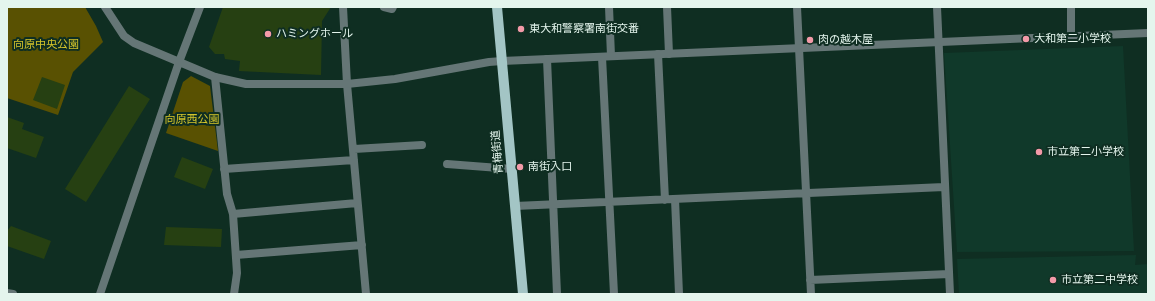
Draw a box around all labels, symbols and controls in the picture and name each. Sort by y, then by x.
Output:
place label: 東大和警察署南街交番 [529,22,639,36]
marker: 東大和警察署南街交番 [516,24,526,34]
place label: ハミングホール [276,27,353,41]
marker: ハミングホール [263,29,273,39]
place label: 大和第二小学校 [1034,32,1111,46]
place label: 肉の越木屋 [818,33,873,47]
marker: 大和第二小学校 [1021,34,1031,44]
marker: 肉の越木屋 [805,35,815,45]
park label: 向原中央公園 [13,38,79,52]
park label: 向原西公園 [165,113,219,127]
street label: 青梅街道 [490,130,506,174]
place label: 市立第二小学校 [1047,145,1124,159]
marker: 市立第二小学校 [1034,147,1044,157]
place label: 南街入口 [528,160,572,174]
marker: 南街入口 [515,162,525,172]
place label: 市立第二中学校 [1061,273,1138,287]
marker: 市立第二中学校 [1048,275,1058,285]

